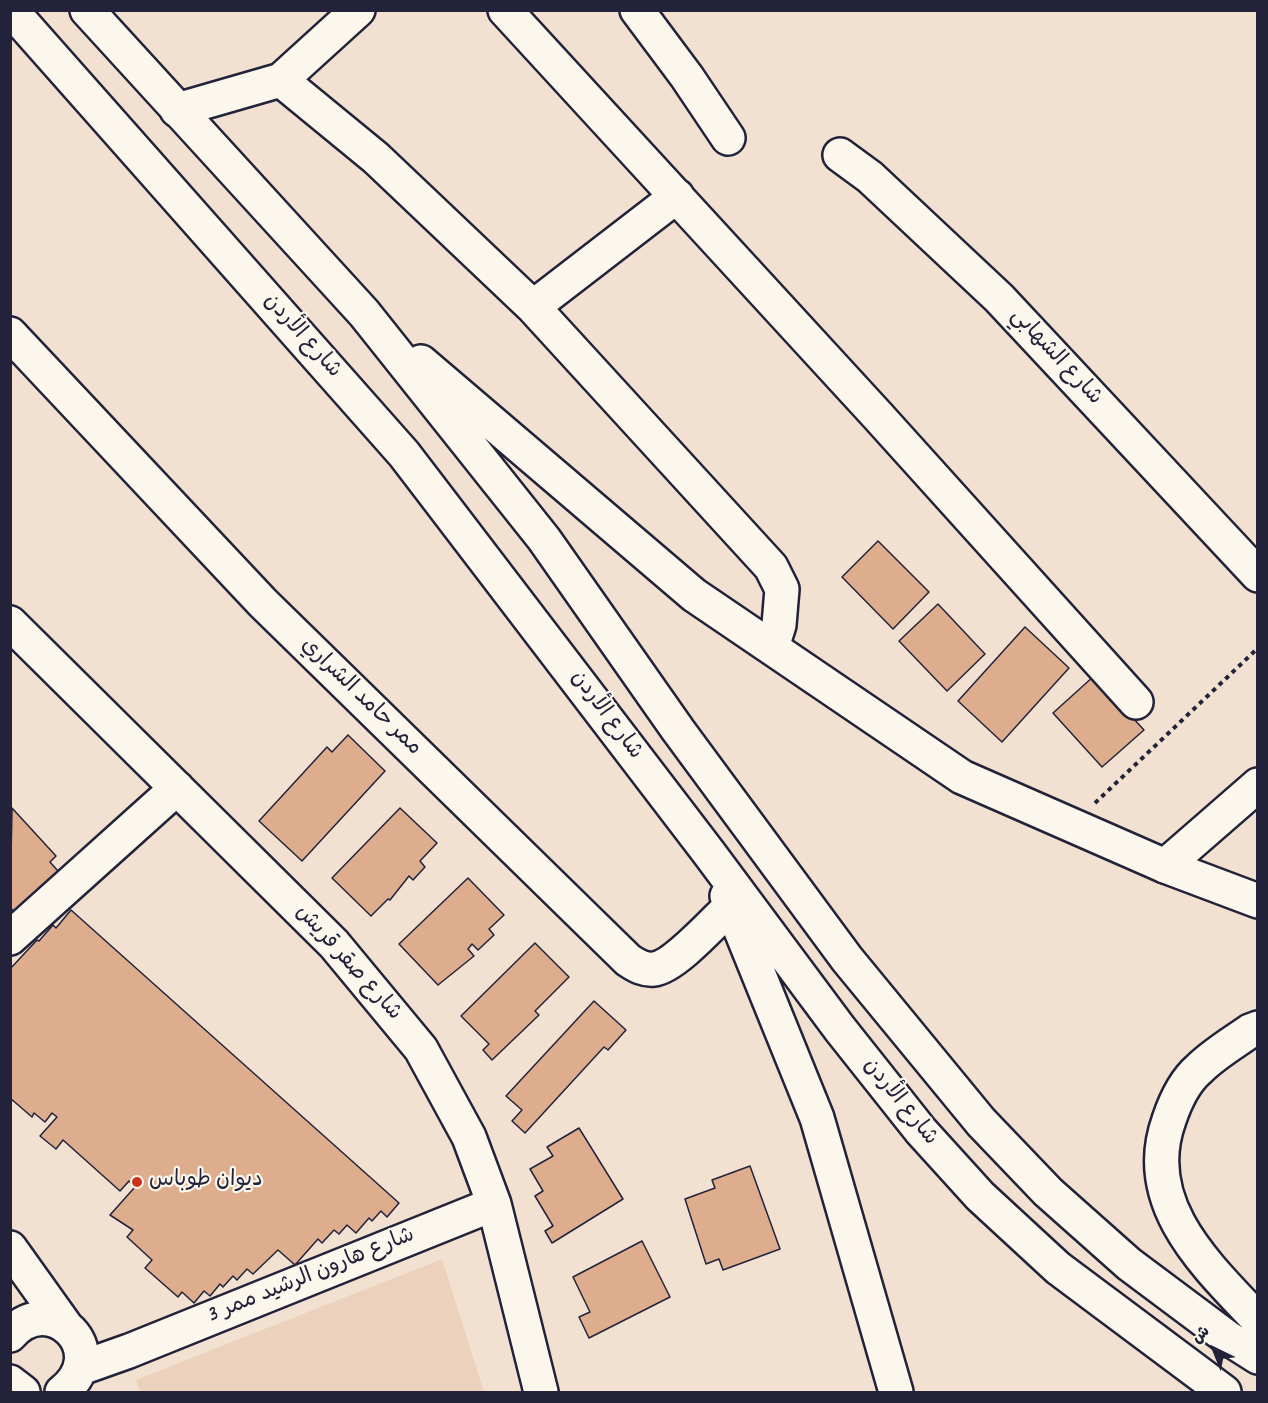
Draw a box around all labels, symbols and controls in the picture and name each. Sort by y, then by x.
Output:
street label: شارع الأردن [256,289,346,385]
street label: شارع الشهابي [1004,304,1106,412]
street label: ممر حامد الشراري [294,634,426,762]
street label: شارع الأردن [563,666,647,766]
street label: شارع صقر قريش [288,901,406,1027]
street label: شارع الأردن [856,1054,942,1152]
place label: ديوان طوباس [149,1169,263,1195]
marker: ديوان طوباس [130,1175,144,1189]
street label: شارع هارون الرشيد ممر 3 [205,1223,419,1331]
north arrow [1184,1319,1244,1379]
text: ش [1187,1321,1216,1350]

